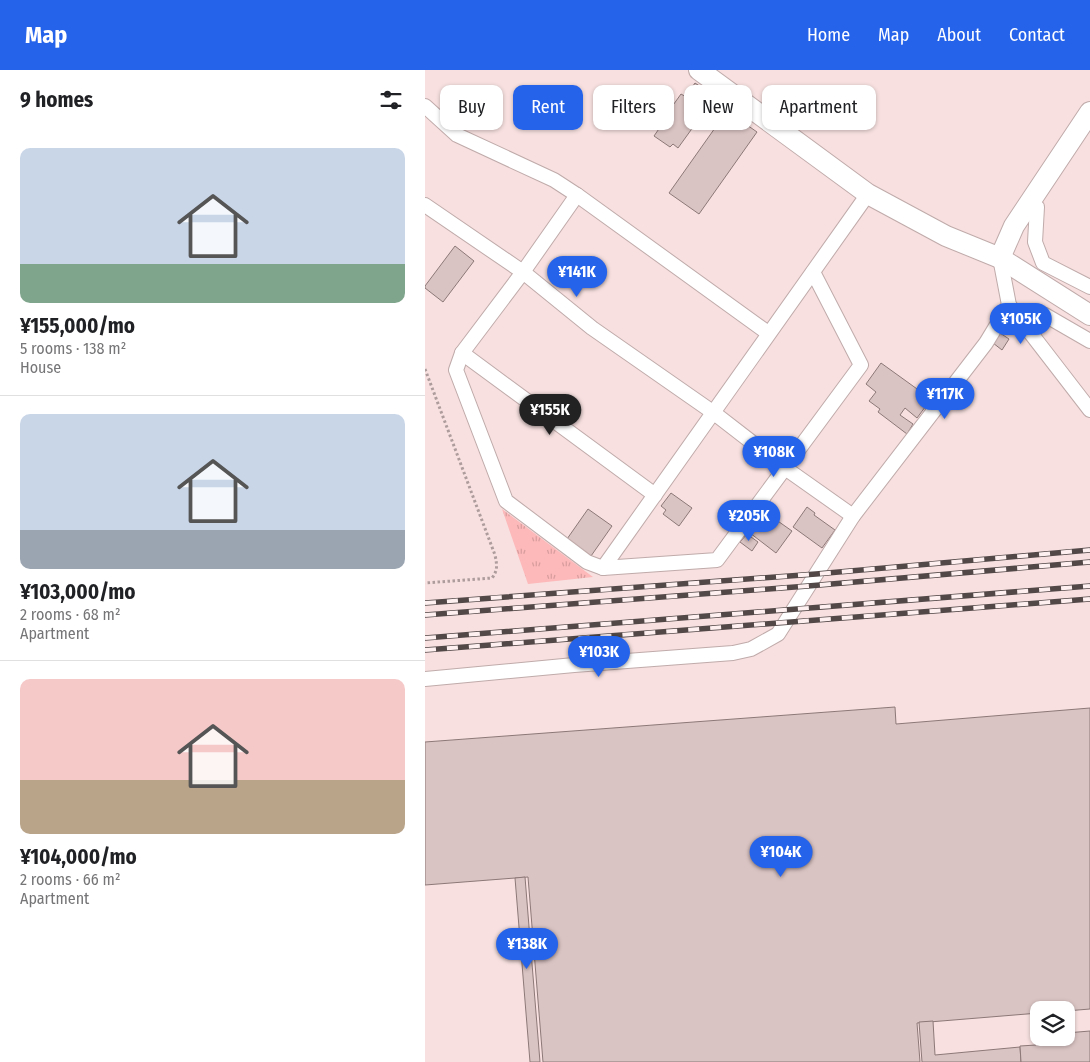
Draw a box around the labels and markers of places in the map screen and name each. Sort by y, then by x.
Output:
pin: ¥141K [542,256,612,298]
pin: ¥105K [986,302,1056,345]
pin: ¥117K [910,378,980,420]
pin: ¥155K [515,394,585,436]
pin: ¥108K [739,436,809,478]
pin: ¥205K [714,500,784,542]
pin: ¥103K [564,636,634,678]
pin: ¥104K [746,836,816,878]
pin: ¥138K [492,928,562,970]

